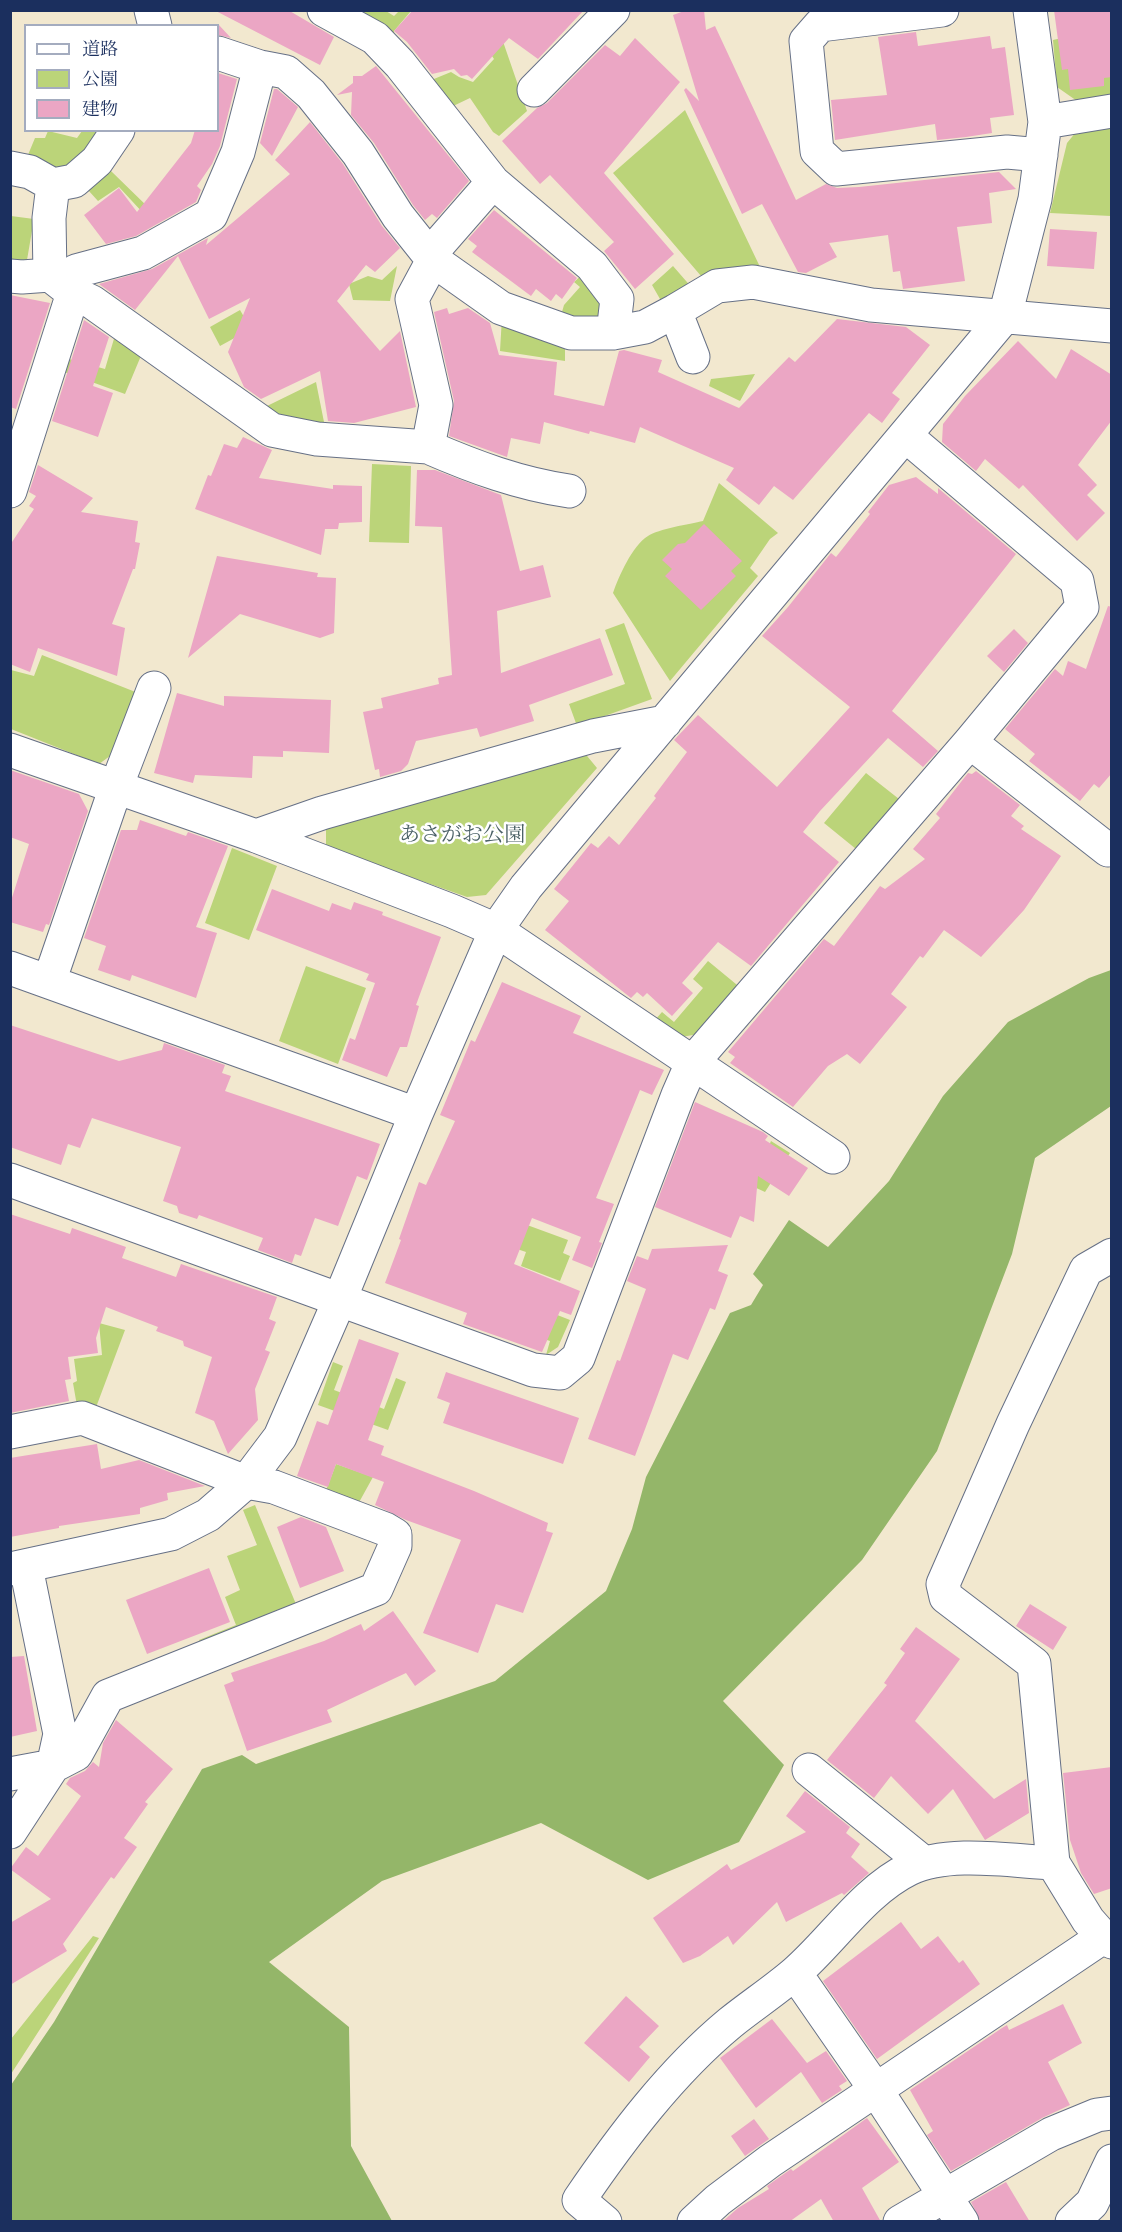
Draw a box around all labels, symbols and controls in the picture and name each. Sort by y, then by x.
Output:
legend [24,24,219,132]
text: 道路 [82,38,118,64]
text: 公園 [82,68,118,94]
text: 建物 [82,98,118,124]
park label: あさがお公園 [399,824,525,850]

